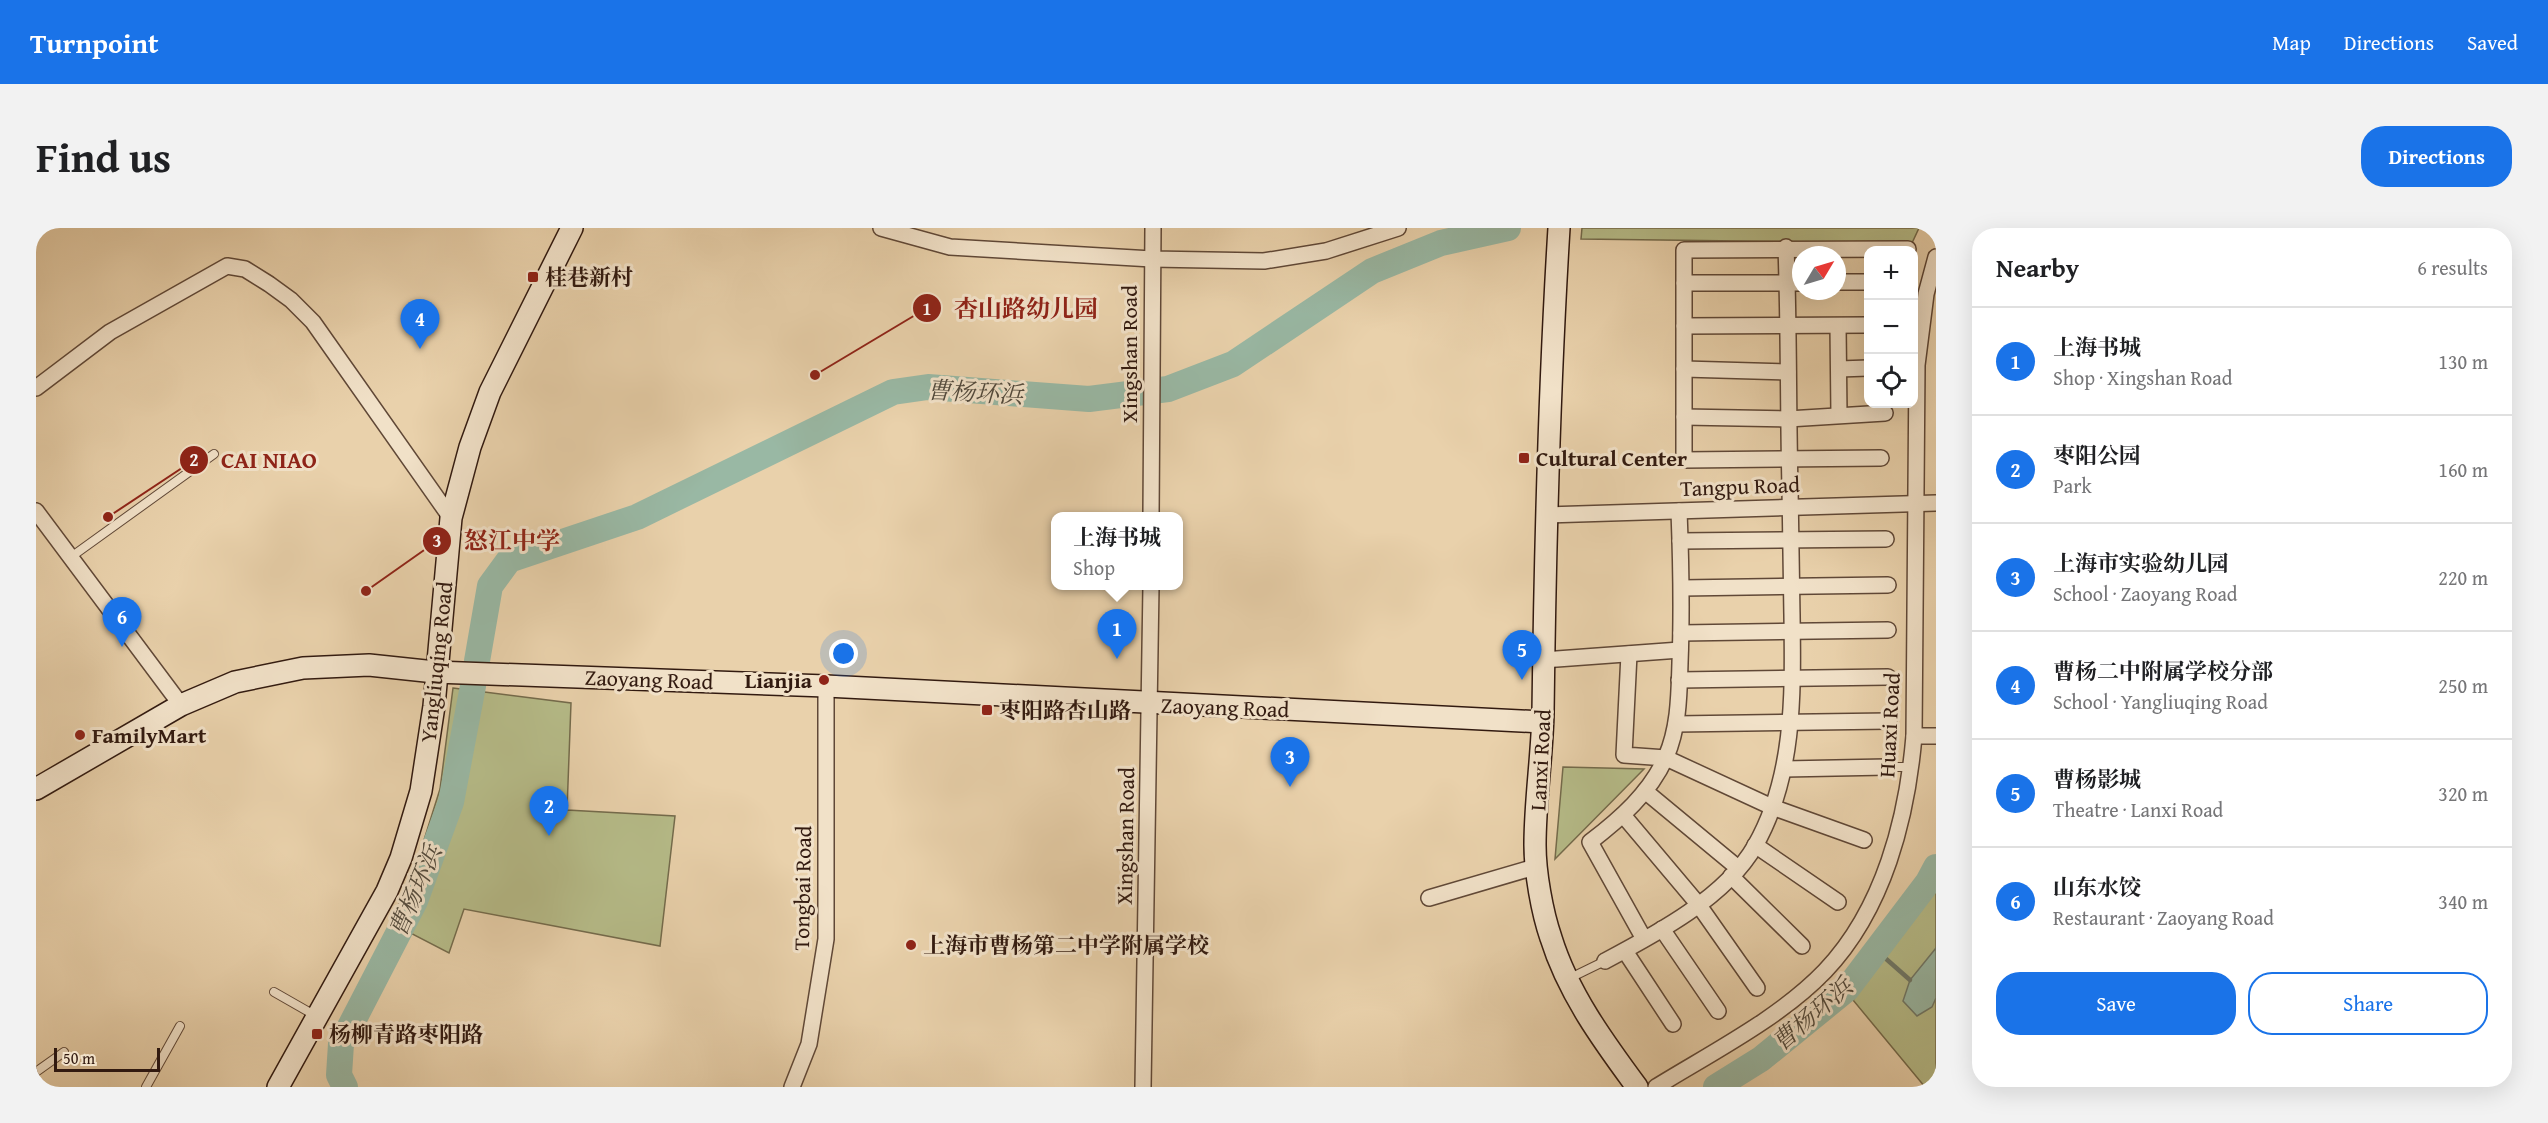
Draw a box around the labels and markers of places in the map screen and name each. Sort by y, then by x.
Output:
place label: 桂巷新村 [545,261,633,293]
marker: 桂巷新村 [526,270,540,284]
callout: 杏山路幼儿园 [912,287,1110,329]
pin: 4 [400,300,440,349]
callout: CAI NIAO [179,439,329,481]
place label: Cultural Center [1536,442,1687,474]
marker: Cultural Center [1517,451,1531,465]
callout: 怒江中学 [422,520,572,562]
pin: 6 [102,598,142,647]
pin: 1 [1098,610,1136,659]
pin: 5 [1502,630,1542,680]
place label: Lianjia [745,664,813,696]
marker: Lianjia [817,673,831,687]
place label: 枣阳路杏山路 [999,694,1131,726]
marker: 枣阳路杏山路 [980,703,994,717]
place label: FamilyMart [92,719,207,751]
marker: FamilyMart [73,728,87,742]
pin: 3 [1270,738,1310,787]
pin: 2 [530,786,568,836]
place label: 上海市曹杨第二中学附属学校 [923,929,1209,961]
marker: 上海市曹杨第二中学附属学校 [904,938,918,952]
place label: 杨柳青路枣阳路 [329,1018,483,1050]
marker: 杨柳青路枣阳路 [310,1027,324,1041]

